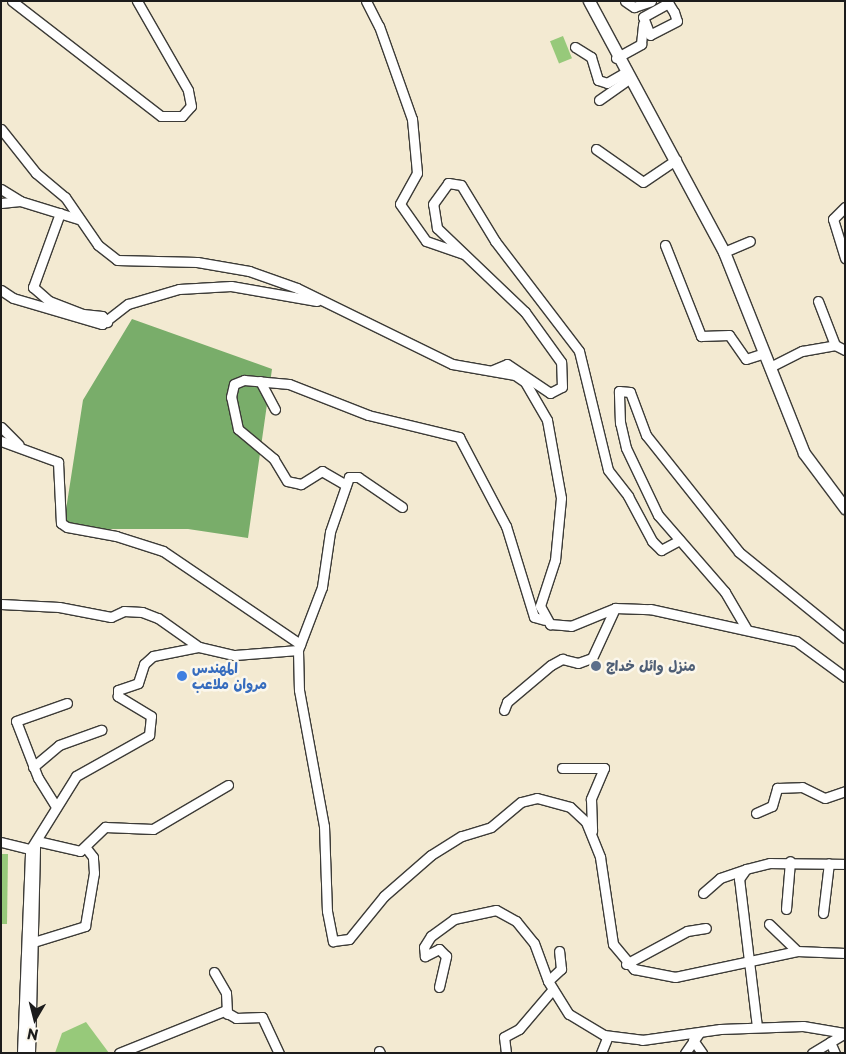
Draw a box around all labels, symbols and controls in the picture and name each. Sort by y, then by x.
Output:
place label: منزل وائل خداج [606,658,696,674]
place label: المهندس مروان ملاعب [192,660,267,692]
marker: منزل وائل خداج [590,660,602,672]
marker: المهندس مروان ملاعب [176,670,188,682]
north arrow [10,994,60,1044]
text: N [26,1023,40,1046]

